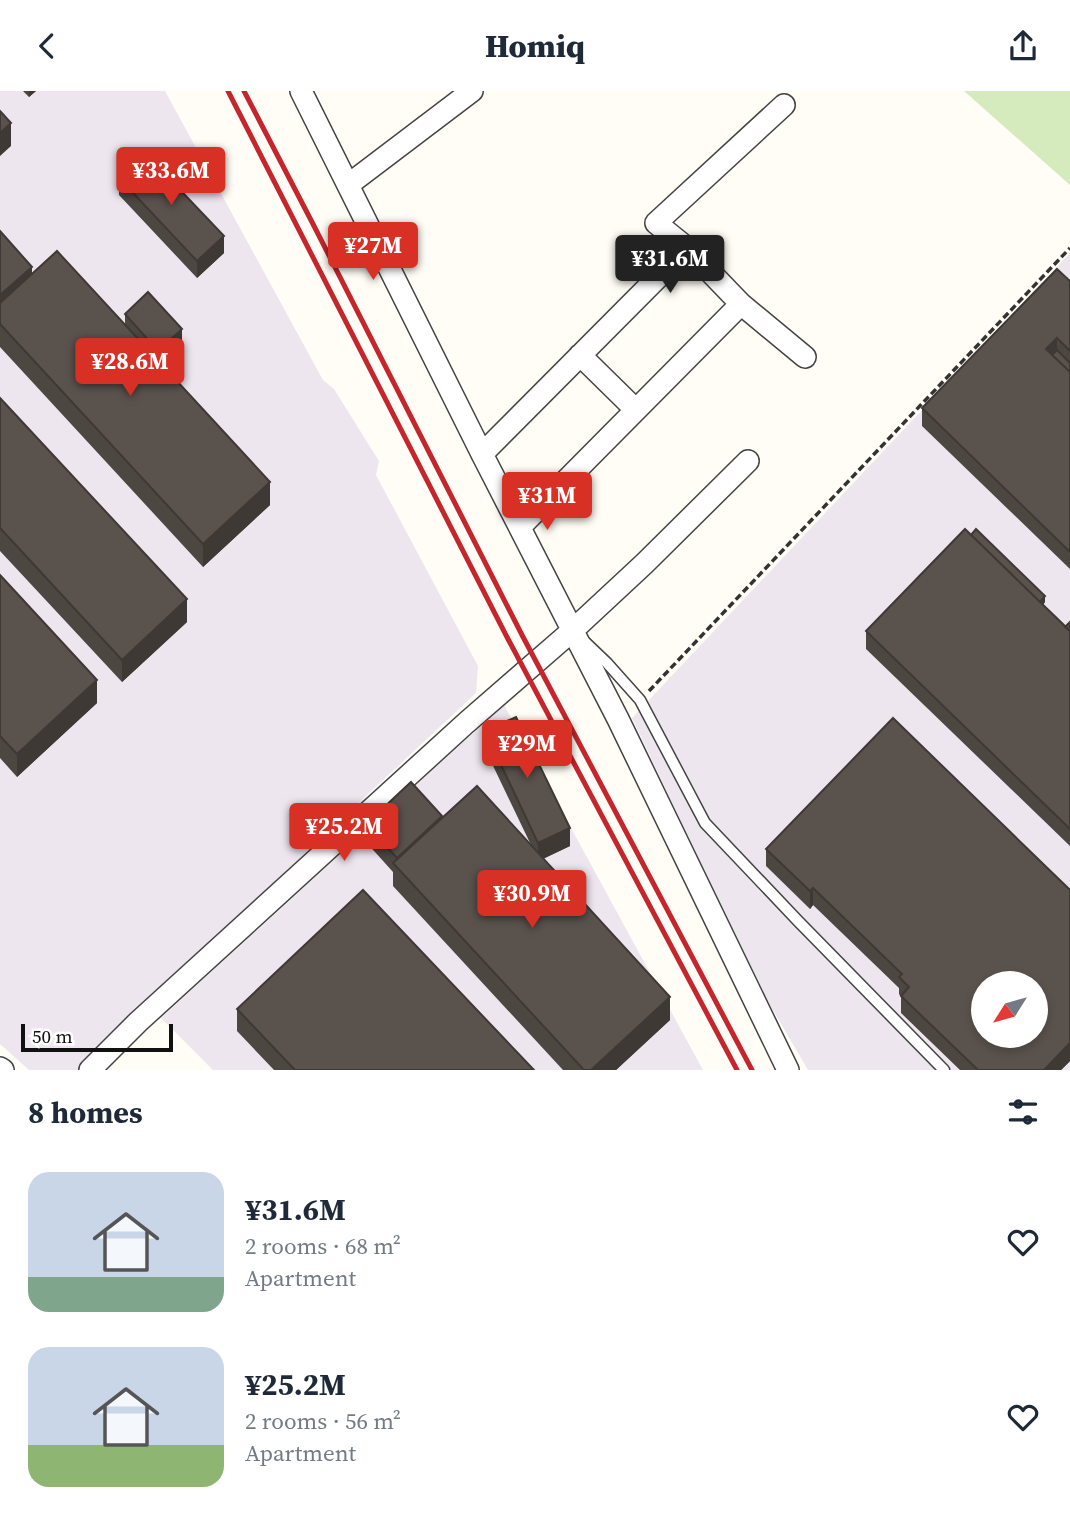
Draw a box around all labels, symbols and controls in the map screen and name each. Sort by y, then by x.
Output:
text: Homiq [485,24,585,68]
icon: back [28,27,66,65]
icon: share [1004,27,1042,65]
pin: ¥33.6M [114,148,228,207]
text: ¥33.6M [132,154,210,186]
pin: ¥27M [332,223,414,282]
text: ¥27M [344,229,402,261]
pin: ¥31.6M [613,235,727,295]
text: ¥31.6M [631,242,709,274]
pin: ¥28.6M [73,338,187,398]
text: ¥28.6M [91,345,169,377]
pin: ¥31M [506,473,588,532]
text: ¥31M [518,479,576,511]
pin: ¥29M [486,721,568,780]
text: ¥29M [498,727,556,759]
pin: ¥25.2M [287,803,401,863]
text: ¥25.2M [305,810,383,842]
pin: ¥30.9M [475,871,589,930]
text: ¥30.9M [493,877,571,909]
north arrow [971,971,1048,1048]
map controls [971,971,1048,1048]
scale bar [21,1021,173,1053]
text: 50 m [32,1023,73,1049]
text: 8 homes [28,1092,143,1133]
icon: filters [1004,1093,1042,1131]
text: ¥31.6M [245,1189,346,1230]
icon: home [84,1200,168,1284]
icon: heart [1004,1223,1042,1261]
text: 2 rooms · 68 m² [245,1230,401,1262]
text: Apartment [245,1262,356,1294]
text: ¥25.2M [245,1364,346,1405]
icon: home [84,1375,168,1459]
icon: heart [1004,1398,1042,1436]
text: 2 rooms · 56 m² [245,1405,401,1437]
text: Apartment [245,1437,356,1469]

